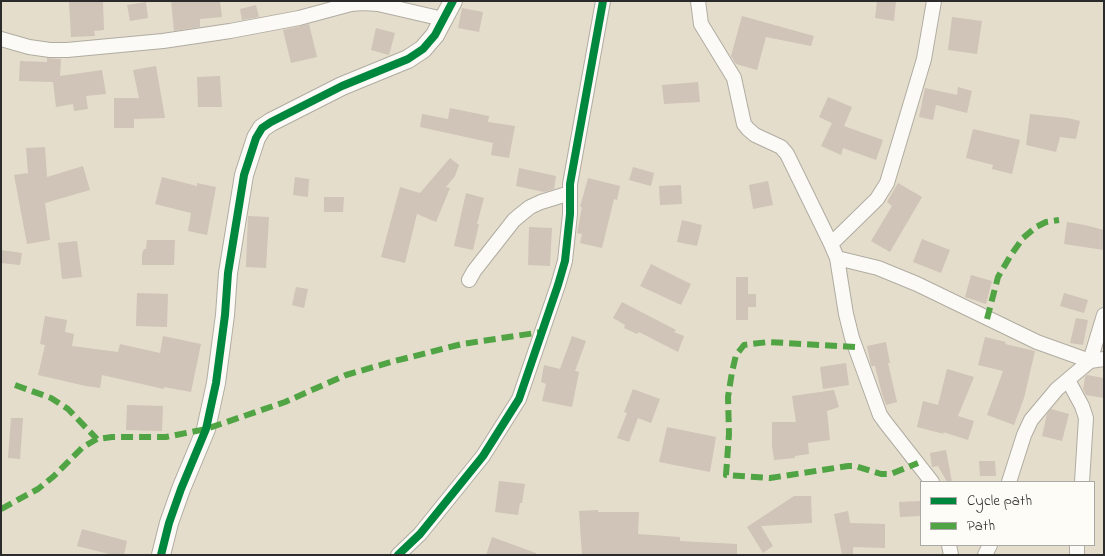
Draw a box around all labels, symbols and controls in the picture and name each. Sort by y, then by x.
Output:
legend [920,481,1095,546]
text: Cycle path [967,490,1032,512]
text: Path [967,515,995,537]

